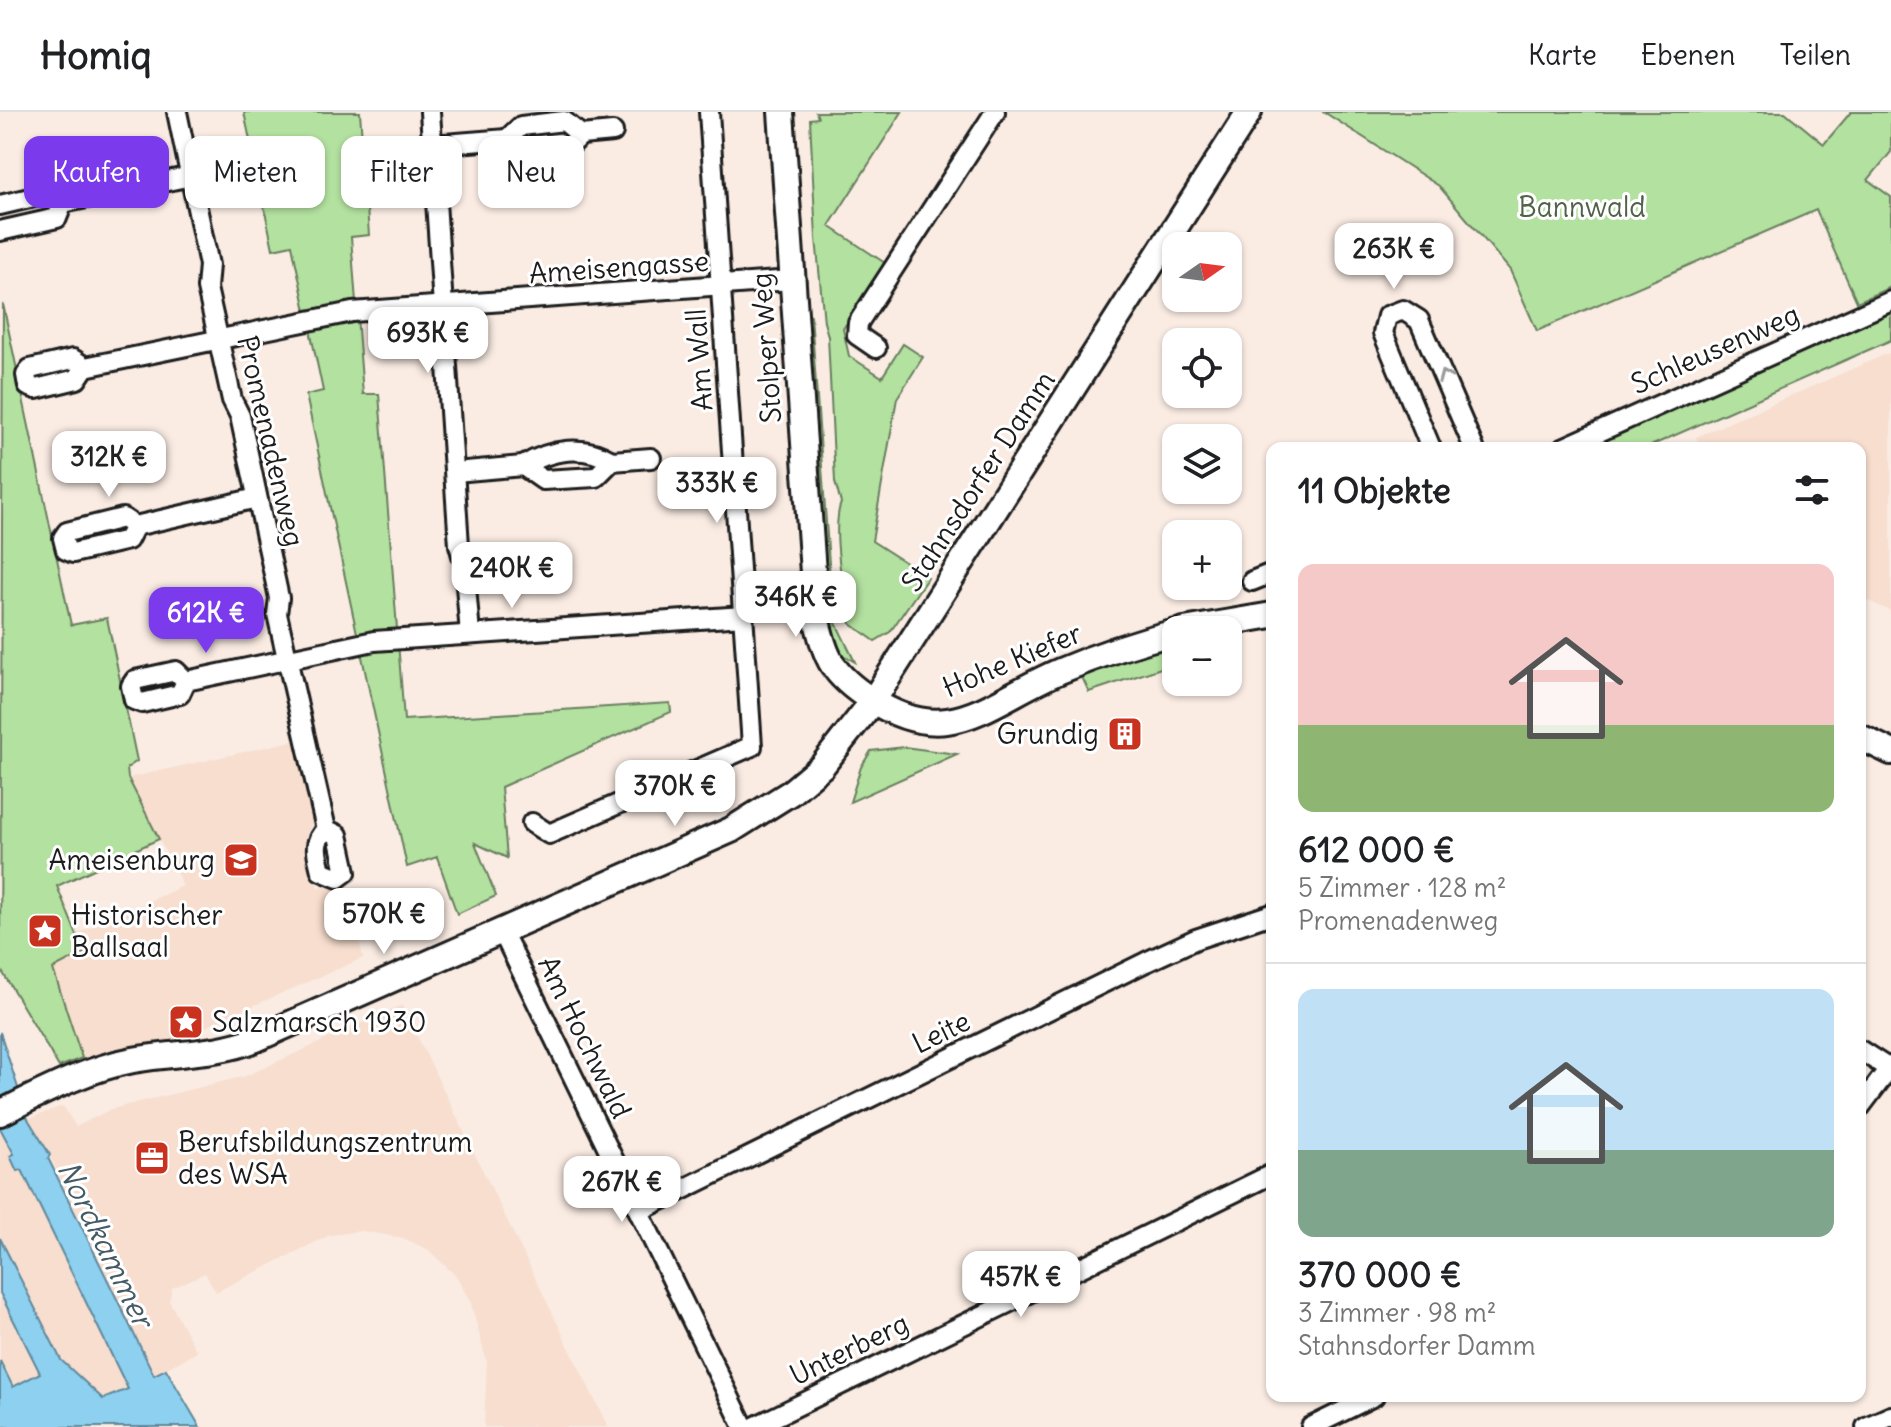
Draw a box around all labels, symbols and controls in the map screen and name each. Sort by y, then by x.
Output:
text: Homiq [40,32,152,79]
text: Karte [1528,37,1597,73]
text: Ebenen [1641,37,1735,73]
text: Teilen [1779,37,1851,73]
chip: Kaufen [24,136,169,208]
chip: Mieten [185,136,325,208]
chip: Filter [341,136,462,208]
chip: Neu [478,136,584,208]
park label: Bannwald [1518,189,1646,225]
pin: 263K € [1329,223,1459,291]
north arrow [1162,232,1242,312]
map controls [1162,232,1242,696]
text: 263K € [1353,232,1436,265]
street label: Ameisengasse [528,243,710,291]
street label: Stolper Weg [743,272,789,424]
street label: Schleusenweg [1625,296,1805,402]
pin: 693K € [363,307,493,375]
street label: Am Wall [677,308,721,412]
text: 693K € [386,316,470,349]
button: locate [1162,328,1242,408]
street label: Promenadenweg [229,332,313,550]
street label: Stahnsdorfer Damm [893,364,1063,598]
one-way arrow [1437,370,1453,384]
button: layers [1162,424,1242,504]
pin: 312K € [44,431,174,499]
text: 312K € [70,440,148,473]
pin: 333K € [652,457,782,525]
text: 333K € [675,466,759,499]
icon: filters [1790,468,1834,512]
text: 11 Objekte [1298,469,1451,512]
button: + [1162,520,1242,600]
pin: 240K € [447,542,577,610]
text: 240K € [470,551,554,584]
pin: 346K € [731,571,861,639]
text: 346K € [754,580,838,613]
pin: 612K € [141,587,271,655]
text: 612K € [167,596,245,629]
street label: Hohe Kiefer [937,615,1087,705]
button: − [1162,616,1242,696]
icon: home [1494,616,1638,760]
building icon: Grundig [1106,715,1144,753]
place label: Grundig [996,716,1099,752]
pin: 370K € [610,760,740,828]
text: 370K € [633,769,717,802]
text: 612 000 € [1298,828,1455,871]
school or university icon: Ameisenburg [222,841,260,879]
place label: Ameisenburg [49,842,215,878]
text: 5 Zimmer · 128 m² [1298,871,1506,904]
pin: 570K € [319,888,449,956]
place label: Historischer Ballsaal [71,897,223,965]
text: 570K € [342,897,426,930]
text: Promenadenweg [1298,904,1498,937]
place icon: Historischer Ballsaal [26,912,64,950]
street label: Am Hochwald [530,950,640,1124]
place icon: Salzmarsch 1930 [167,1003,205,1041]
street label: Leite [906,1003,976,1061]
place label: Salzmarsch 1930 [212,1004,427,1040]
icon: home [1494,1041,1638,1185]
place label: Berufsbildungszentrum des WSA [178,1124,472,1192]
office icon: Berufsbildungszentrum des WSA [133,1139,171,1177]
water label: Nordkammer [49,1155,164,1337]
pin: 267K € [557,1156,687,1224]
text: 267K € [582,1165,662,1198]
pin: 457K € [956,1251,1086,1319]
text: 370 000 € [1298,1253,1462,1296]
text: 457K € [980,1260,1062,1293]
text: 3 Zimmer · 98 m² [1298,1296,1497,1329]
street label: Unterberg [784,1305,914,1393]
text: Stahnsdorfer Damm [1298,1329,1536,1362]

